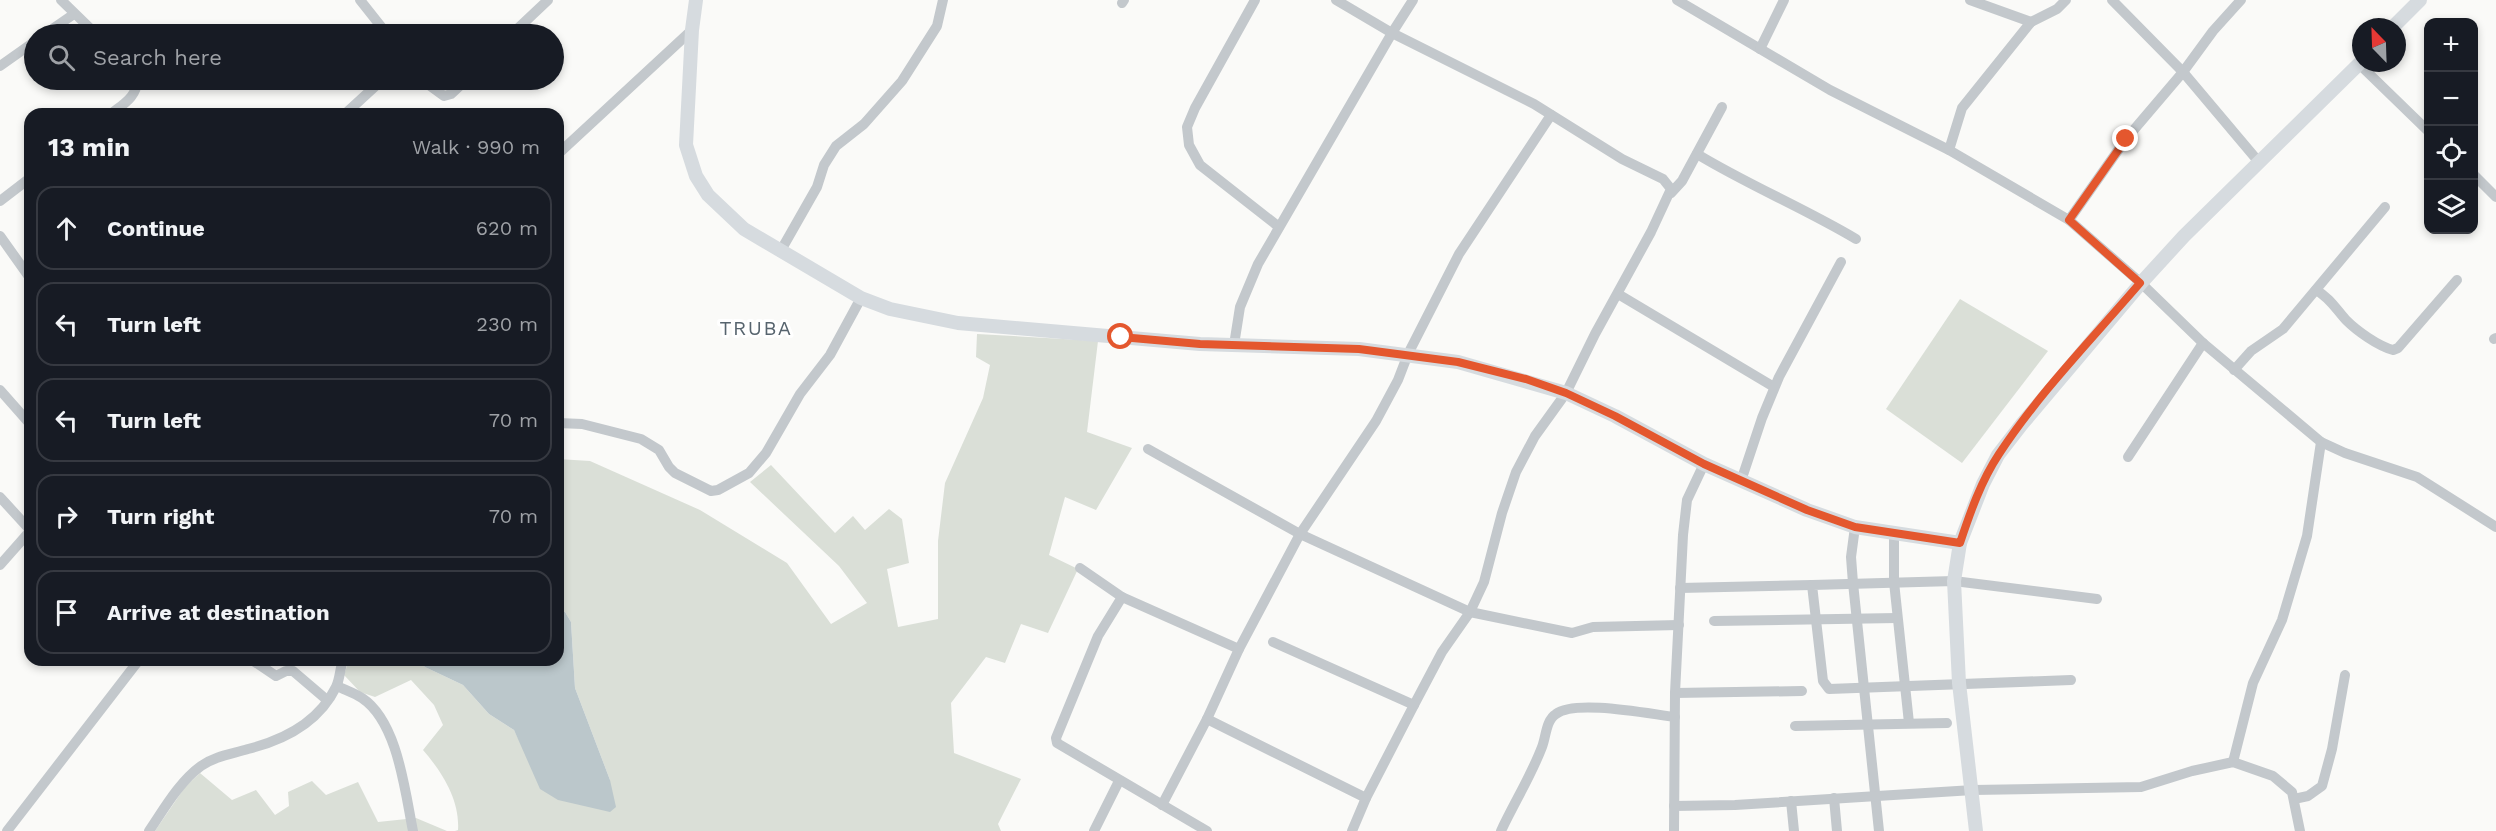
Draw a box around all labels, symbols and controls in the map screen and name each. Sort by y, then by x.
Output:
north arrow [2352,18,2406,72]
map controls [2424,18,2478,234]
button: + [2424,18,2478,72]
search box [24,24,564,90]
icon: search [45,41,78,74]
text: Search here [93,45,222,70]
button: − [2424,72,2478,126]
route end [2112,125,2138,151]
button: locate [2424,126,2478,180]
text: 13 min [48,132,130,162]
text: Walk · 990 m [412,135,540,159]
button: layers [2424,180,2478,234]
icon: ahead [50,212,83,245]
text: Continue [107,216,205,241]
text: 620 m [476,216,538,240]
icon: left [50,308,83,341]
text: Turn left [107,312,201,337]
text: 230 m [476,312,538,336]
district label: TRUBA [719,316,793,340]
route start [1107,323,1133,349]
icon: left [50,404,83,437]
text: Turn left [107,408,201,433]
text: 70 m [489,408,538,432]
icon: right [50,500,83,533]
text: Turn right [107,504,214,529]
text: 70 m [489,504,538,528]
icon: arrive [50,596,83,629]
text: Arrive at destination [107,600,330,625]

